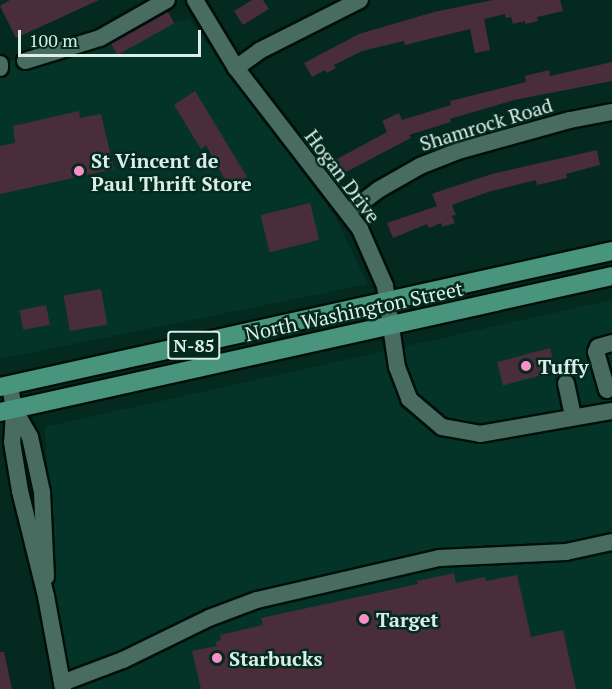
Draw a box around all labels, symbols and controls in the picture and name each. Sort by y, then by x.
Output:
scale bar [21,18,204,56]
text: 100 m [29,28,78,52]
street label: Shamrock Road [417,92,555,156]
street label: Hogan Drive [300,125,386,227]
place label: St Vincent de Paul Thrift Store [91,148,252,195]
marker: St Vincent de Paul Thrift Store [72,164,86,178]
street label: North Washington Street [243,276,465,346]
road number: N-85 [167,330,221,360]
place label: Tuffy [538,354,589,378]
marker: Tuffy [519,359,533,373]
place label: Target [376,607,438,631]
marker: Target [357,612,371,626]
place label: Starbucks [229,646,322,670]
marker: Starbucks [210,651,224,665]

